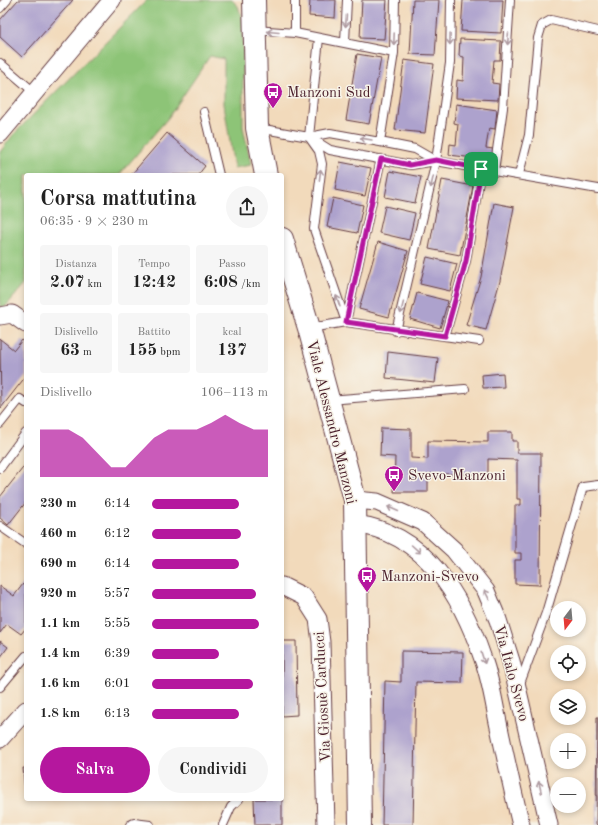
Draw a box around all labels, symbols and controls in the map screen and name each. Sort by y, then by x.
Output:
one-way arrow [342,14,350,27]
one-way arrow [267,28,280,35]
one-way arrow [390,32,398,45]
one-way arrow [446,32,454,45]
one-way arrow [504,32,511,45]
bus stop icon: Manzoni Sud [262,81,284,109]
place label: Manzoni Sud [287,86,371,101]
one-way arrow [360,135,373,143]
pin [464,152,498,186]
icon: arrive [470,158,492,180]
one-way arrow [317,169,324,182]
one-way arrow [427,175,435,188]
button: share [226,186,268,228]
text: Corsa mattutina [40,188,197,210]
text: 06:35 · 9 × 230 m [40,215,148,228]
text: Distanza [55,259,97,270]
text: Tempo [138,259,170,270]
text: Passo [218,259,246,270]
text: 2.07 [50,274,84,291]
text: 12:42 [132,274,176,291]
text: 6:08 [204,274,238,291]
text: km [84,279,102,290]
text: /km [238,279,260,290]
one-way arrow [334,295,342,307]
one-way arrow [397,301,405,314]
text: Dislivello [54,327,98,338]
text: Battito [138,327,171,338]
text: kcal [223,327,241,338]
street label: Viale Alessandro Manzoni [303,339,358,506]
text: 63 [60,342,80,359]
text: 155 [128,342,157,359]
text: 137 [217,342,247,359]
text: m [80,347,92,358]
text: bpm [157,347,180,358]
text: Dislivello [40,386,92,399]
text: 106–113 m [201,386,268,399]
bus stop icon: Svevo-Manzoni [383,464,405,492]
place label: Svevo-Manzoni [408,469,506,484]
text: 230 m [40,497,77,510]
text: 6:14 [104,497,130,510]
one-way arrow [388,505,400,512]
text: 460 m [40,527,77,540]
text: 6:12 [104,527,130,540]
one-way arrow [410,544,421,553]
text: 690 m [40,557,77,570]
text: 6:14 [104,557,130,570]
bus stop icon: Manzoni-Svevo [356,565,378,593]
place label: Manzoni-Svevo [381,570,479,585]
text: 920 m [40,587,77,600]
text: 5:57 [104,587,130,600]
one-way arrow [483,589,490,601]
north arrow [550,601,586,637]
map controls [550,601,586,813]
text: 1.1 km [40,617,80,630]
text: 5:55 [104,617,130,630]
street label: Via Italo Svevo [491,624,531,723]
street label: Via Giosuè Carducci [313,631,334,763]
button: locate [550,645,586,681]
text: 1.4 km [40,647,80,660]
text: 6:39 [104,647,130,660]
one-way arrow [479,651,487,663]
text: 1.6 km [40,677,80,690]
text: 6:01 [104,677,130,690]
button: layers [550,689,586,725]
text: 1.8 km [40,707,80,720]
text: 6:13 [104,707,130,720]
button: + [550,733,586,769]
button: Salva [40,747,150,793]
button: Condividi [158,747,268,793]
button: − [550,777,586,813]
one-way arrow [536,781,544,794]

